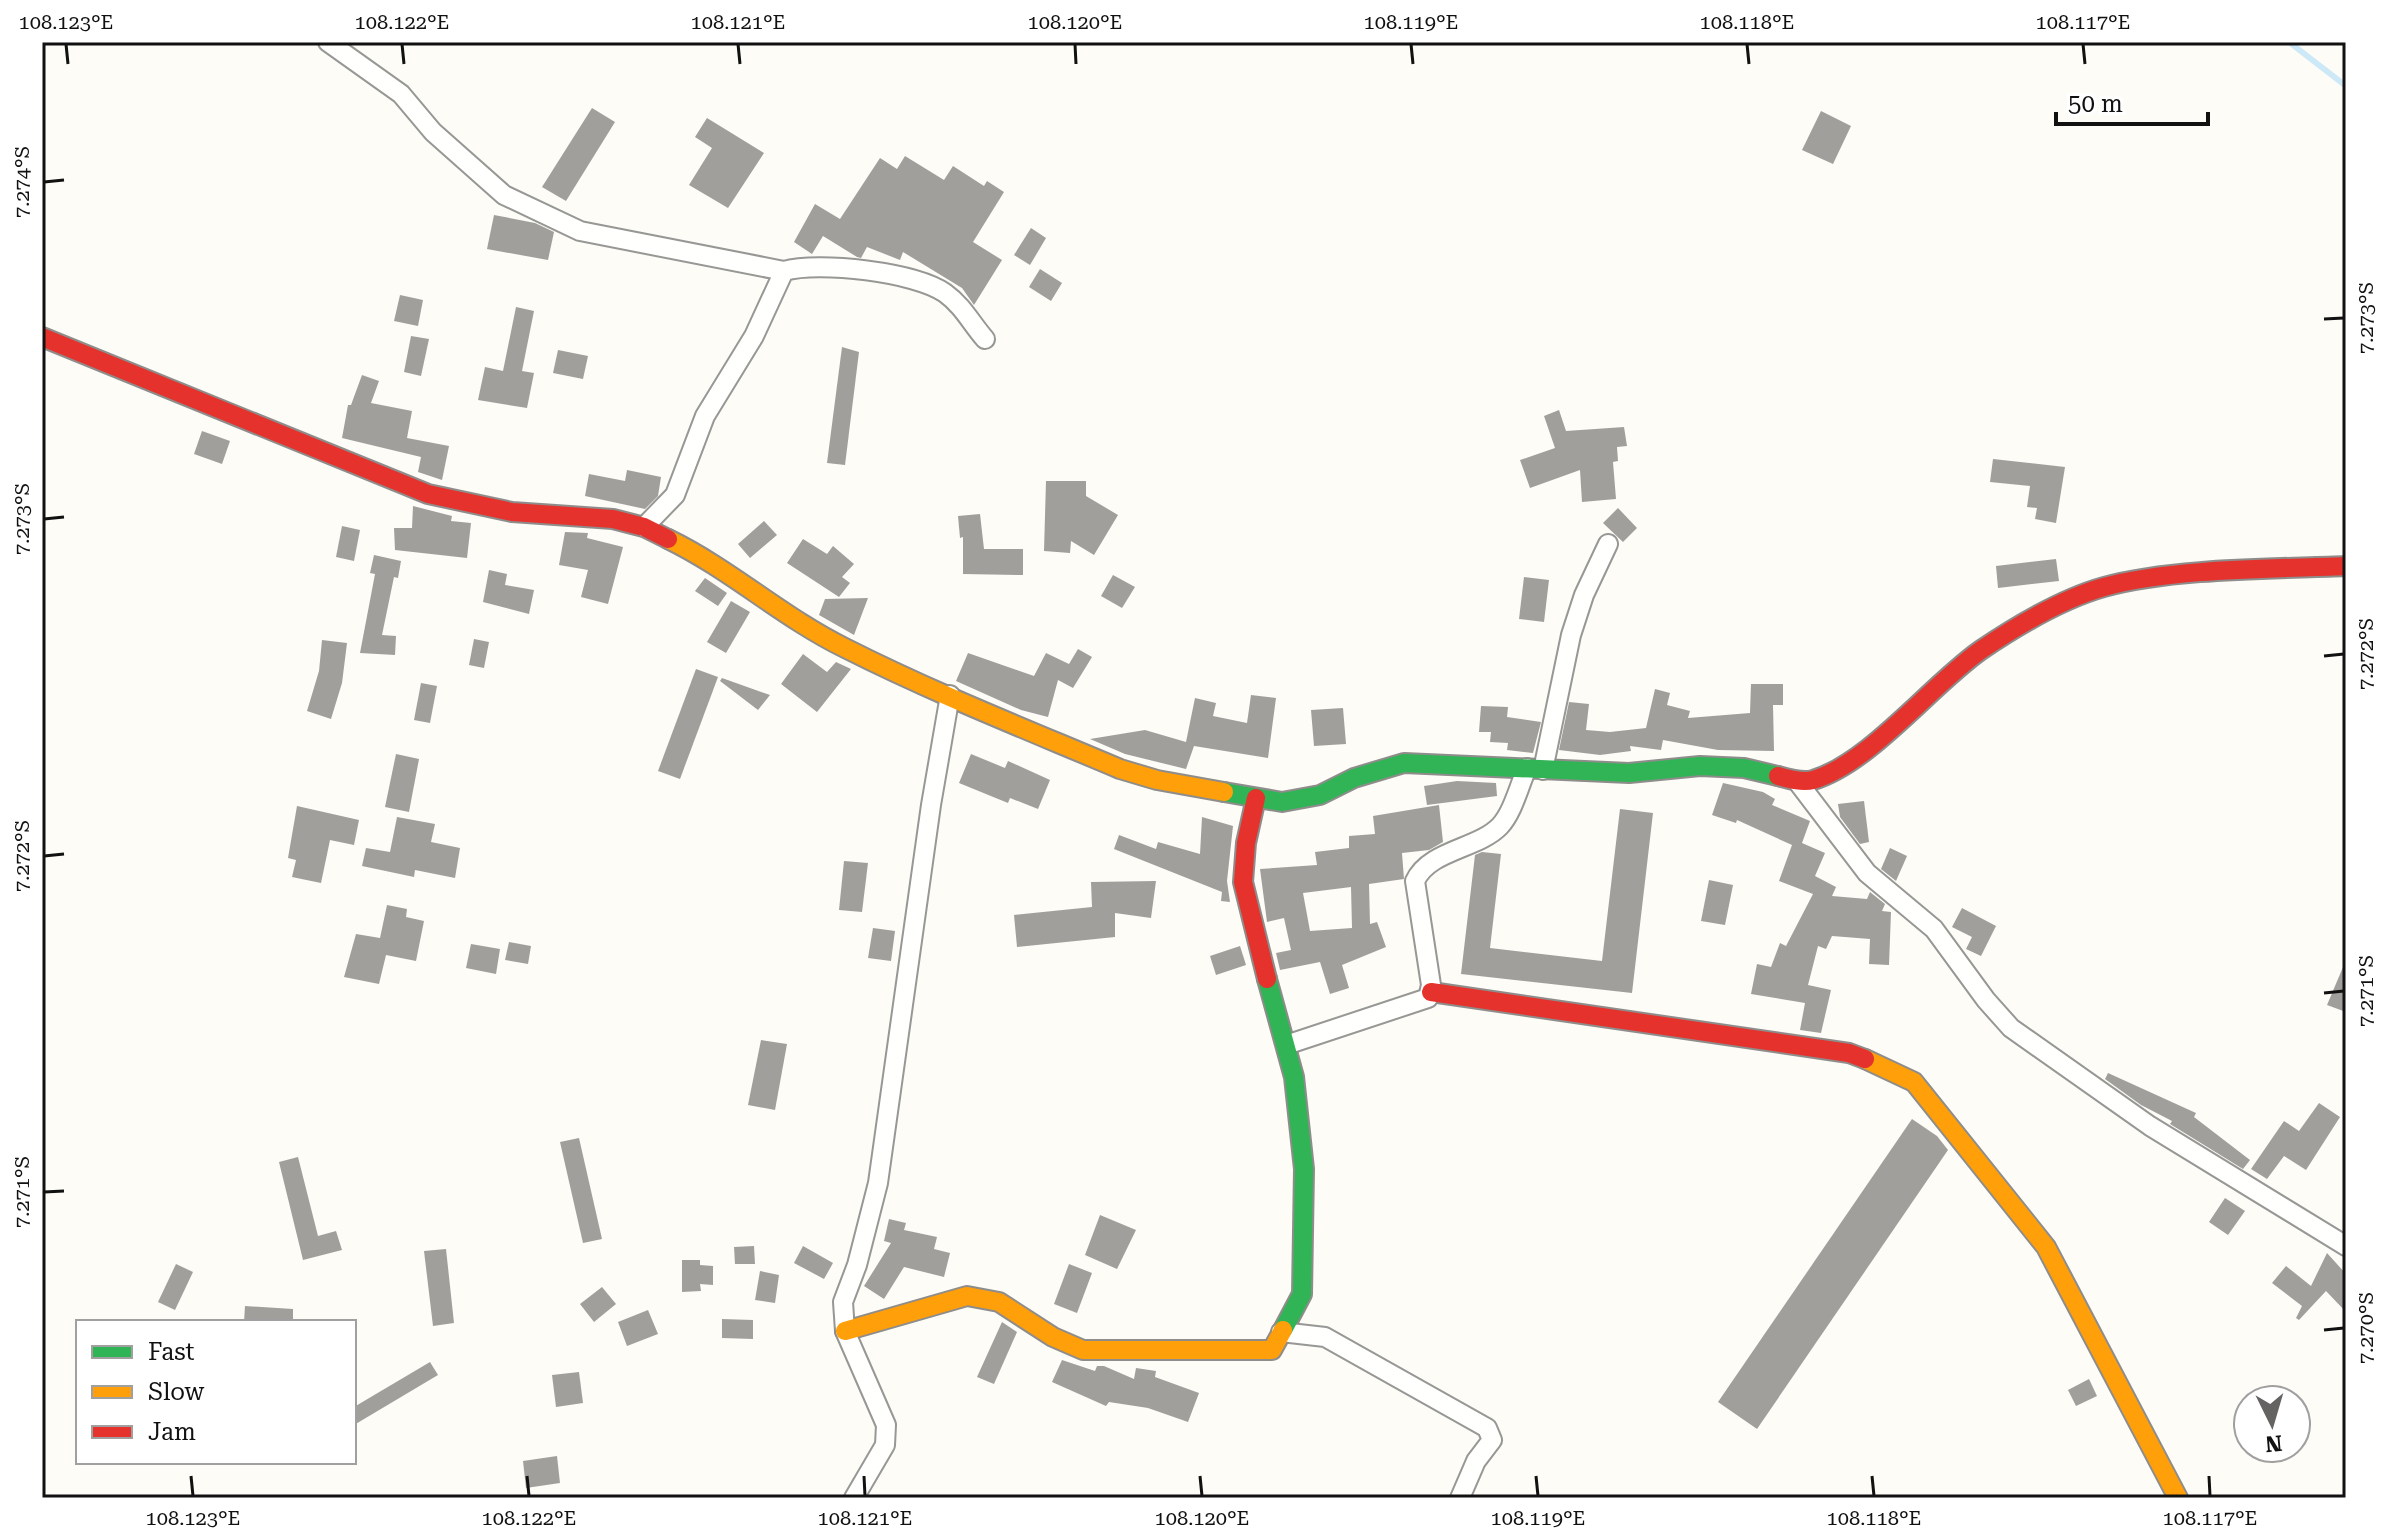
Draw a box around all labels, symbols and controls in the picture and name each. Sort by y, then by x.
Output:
text: 108.123°E [19,10,113,34]
text: 108.122°E [355,10,449,34]
text: 108.121°E [691,10,785,34]
text: 108.120°E [1028,10,1122,34]
text: 108.119°E [1364,10,1458,34]
text: 108.118°E [1700,10,1794,34]
text: 108.117°E [2036,10,2130,34]
scale bar [2056,76,2208,126]
text: 50 m [2068,90,2123,118]
text: 7.274°S [10,146,34,218]
text: 7.273°S [2354,282,2378,354]
text: 7.273°S [10,483,34,555]
text: 7.272°S [2354,618,2378,690]
text: 7.272°S [10,820,34,892]
text: 7.271°S [2354,955,2378,1027]
text: 7.271°S [10,1156,34,1228]
text: 7.270°S [2354,1292,2378,1364]
legend [76,1320,356,1464]
text: Fast [148,1338,195,1366]
text: Slow [148,1378,205,1406]
north arrow [2232,1384,2312,1464]
text: Jam [148,1418,196,1446]
text: N [2264,1430,2283,1457]
text: 108.123°E [146,1506,240,1530]
text: 108.122°E [482,1506,576,1530]
text: 108.121°E [818,1506,912,1530]
text: 108.120°E [1155,1506,1249,1530]
text: 108.119°E [1491,1506,1585,1530]
text: 108.118°E [1827,1506,1921,1530]
text: 108.117°E [2163,1506,2257,1530]

